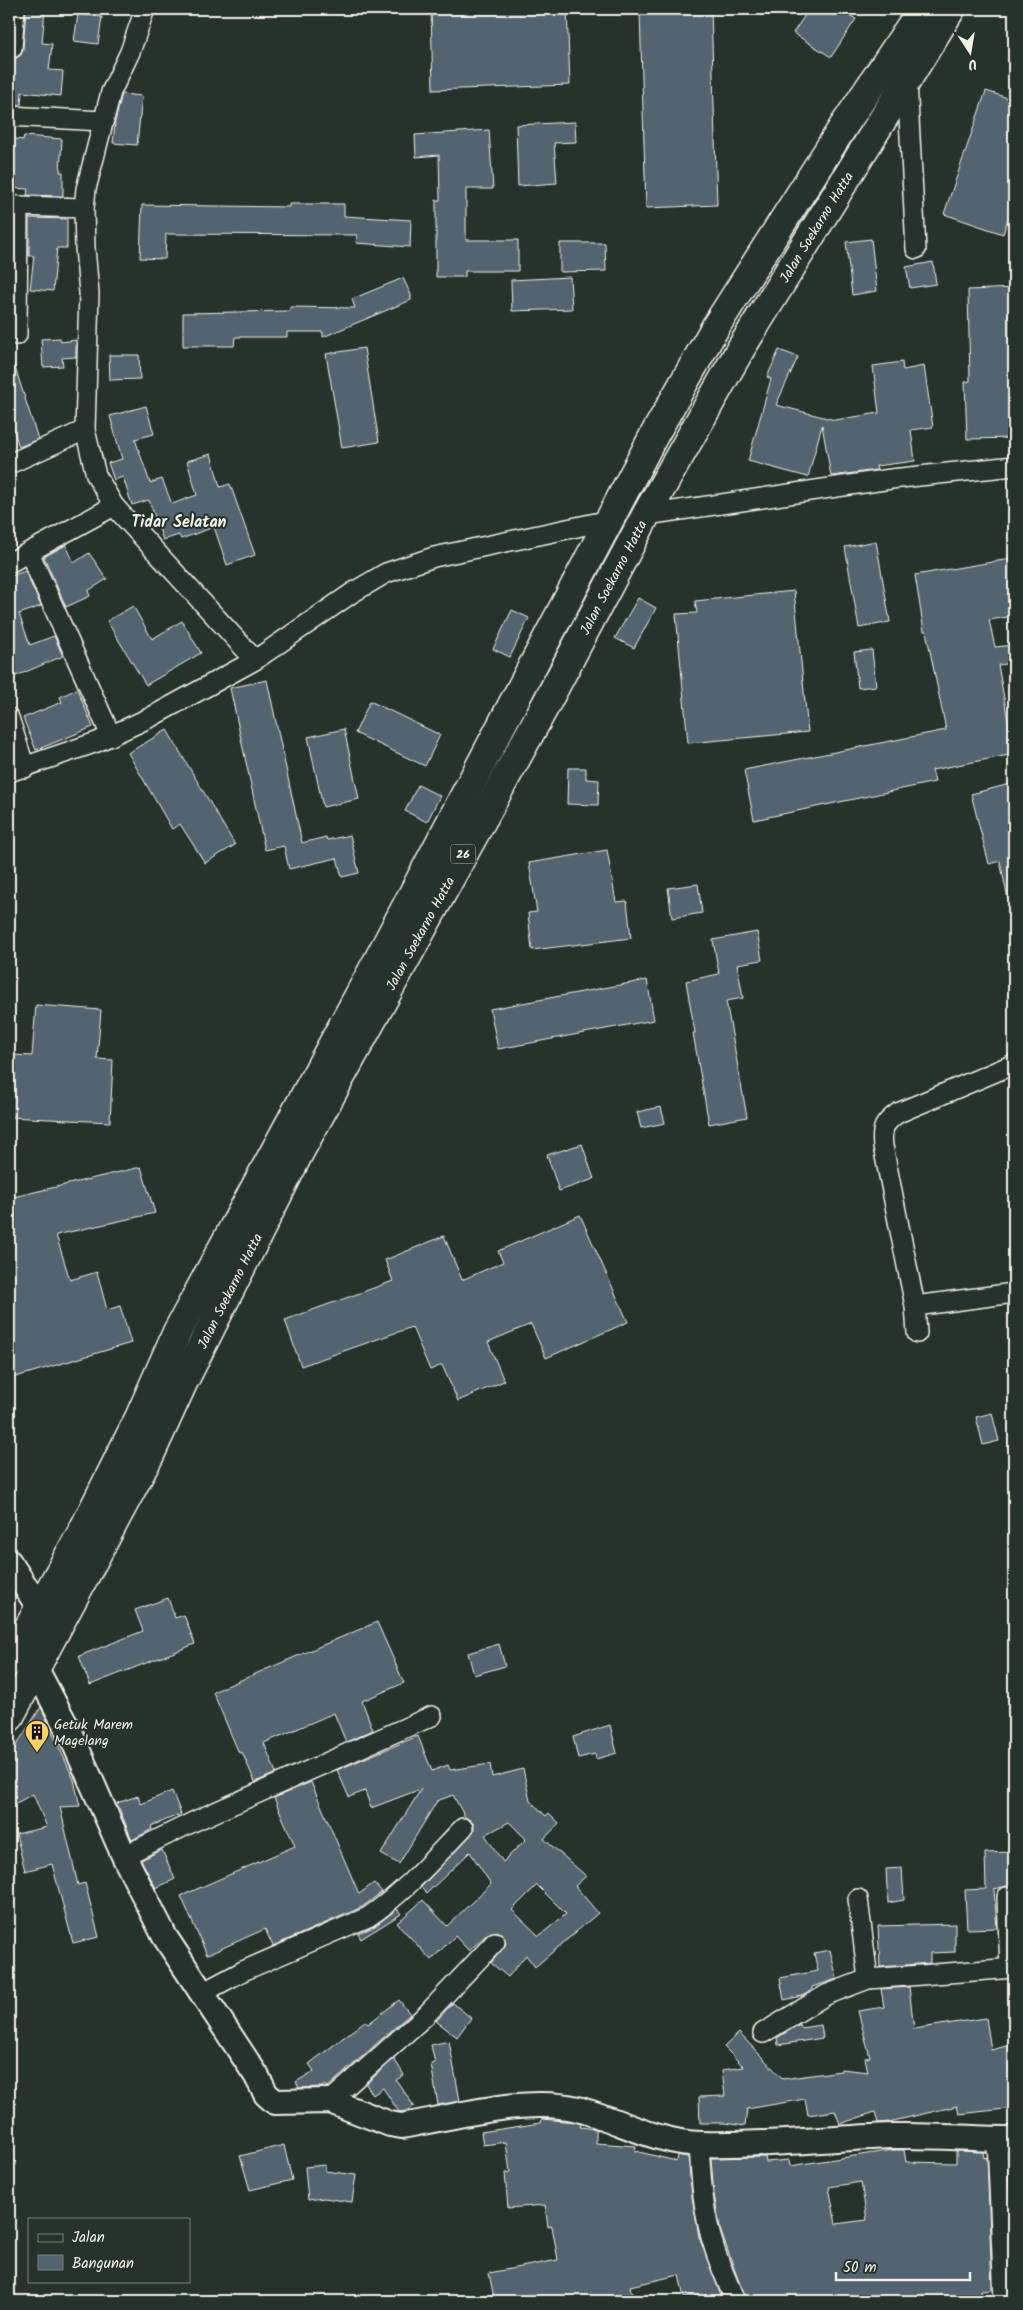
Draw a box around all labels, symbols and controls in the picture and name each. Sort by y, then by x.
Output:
north arrow [946,28,996,78]
text: U [965,52,979,76]
street label: Jalan Soekarno Hatta [774,168,860,287]
district label: Tidar Selatan [132,510,227,535]
street label: Jalan Soekarno Hatta [575,517,653,639]
road number: 26 [450,844,476,864]
street label: Jalan Soekarno Hatta [381,873,461,995]
street label: Jalan Soekarno Hatta [192,1230,269,1353]
place label: Getuk Marem Magelang [54,1714,133,1752]
building icon: Getuk Marem Magelang [24,1719,50,1753]
legend [28,2218,190,2282]
text: Jalan [72,2226,105,2250]
scale bar [836,2250,969,2282]
text: Bangunan [72,2252,134,2276]
text: 50 m [843,2256,877,2280]

